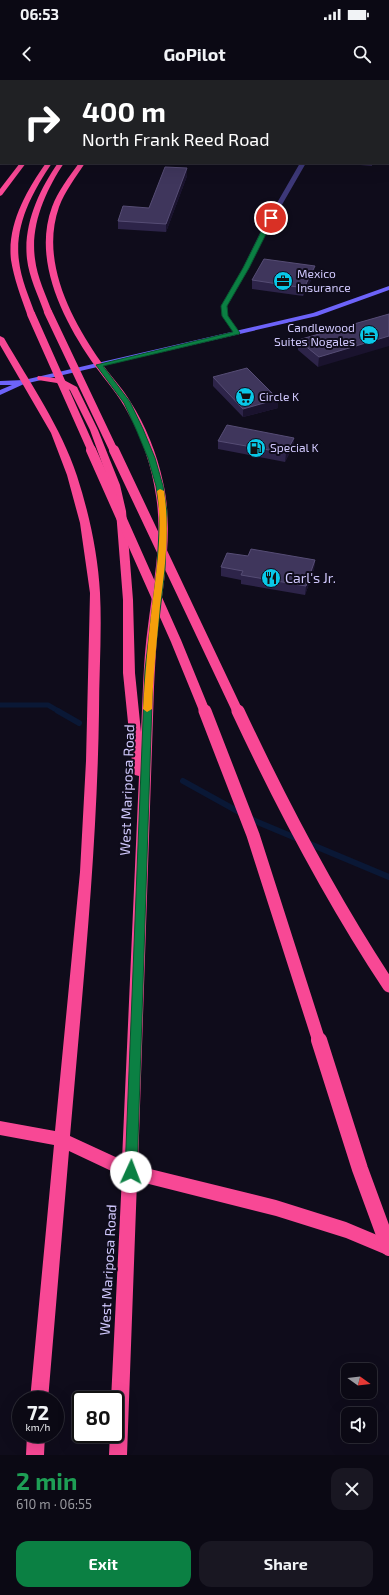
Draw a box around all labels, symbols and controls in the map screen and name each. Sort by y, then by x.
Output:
text: 06:53 [20,5,59,23]
icon: back [16,43,38,65]
text: GoPilot [163,43,226,65]
icon: search [351,43,373,65]
text: 400 m [82,94,166,128]
icon: right [16,96,68,148]
text: North Frank Reed Road [82,128,270,150]
pin [254,201,288,235]
icon: arrive [260,207,282,229]
place label: Mexico Insurance [297,266,351,294]
office icon: Mexico Insurance [272,270,294,292]
place label: Candlewood Suites Nogales [274,320,355,348]
hotel icon: Candlewood Suites Nogales [358,324,380,346]
supermarket icon: Circle K [234,386,256,408]
place label: Circle K [259,389,299,403]
fuel station icon: Special K [245,437,267,459]
place label: Special K [270,440,319,454]
restaurant icon: Carl's Jr. [260,567,282,589]
place label: Carl's Jr. [285,569,336,586]
street label: West Mariposa Road [116,724,137,856]
position arrow [110,1151,152,1193]
street label: West Mariposa Road [96,1204,119,1336]
north arrow [341,1363,377,1399]
map controls [341,1363,377,1443]
speed limit sign: 80 [72,1391,124,1443]
text: 72 [27,1400,49,1424]
button: sound [341,1407,377,1443]
text: km/h [26,1421,50,1433]
text: 2 min [16,1466,77,1495]
button: close [331,1468,373,1510]
text: 610 m · 06:55 [16,1496,92,1512]
button: Exit [16,1541,191,1587]
button: Share [199,1541,373,1587]

